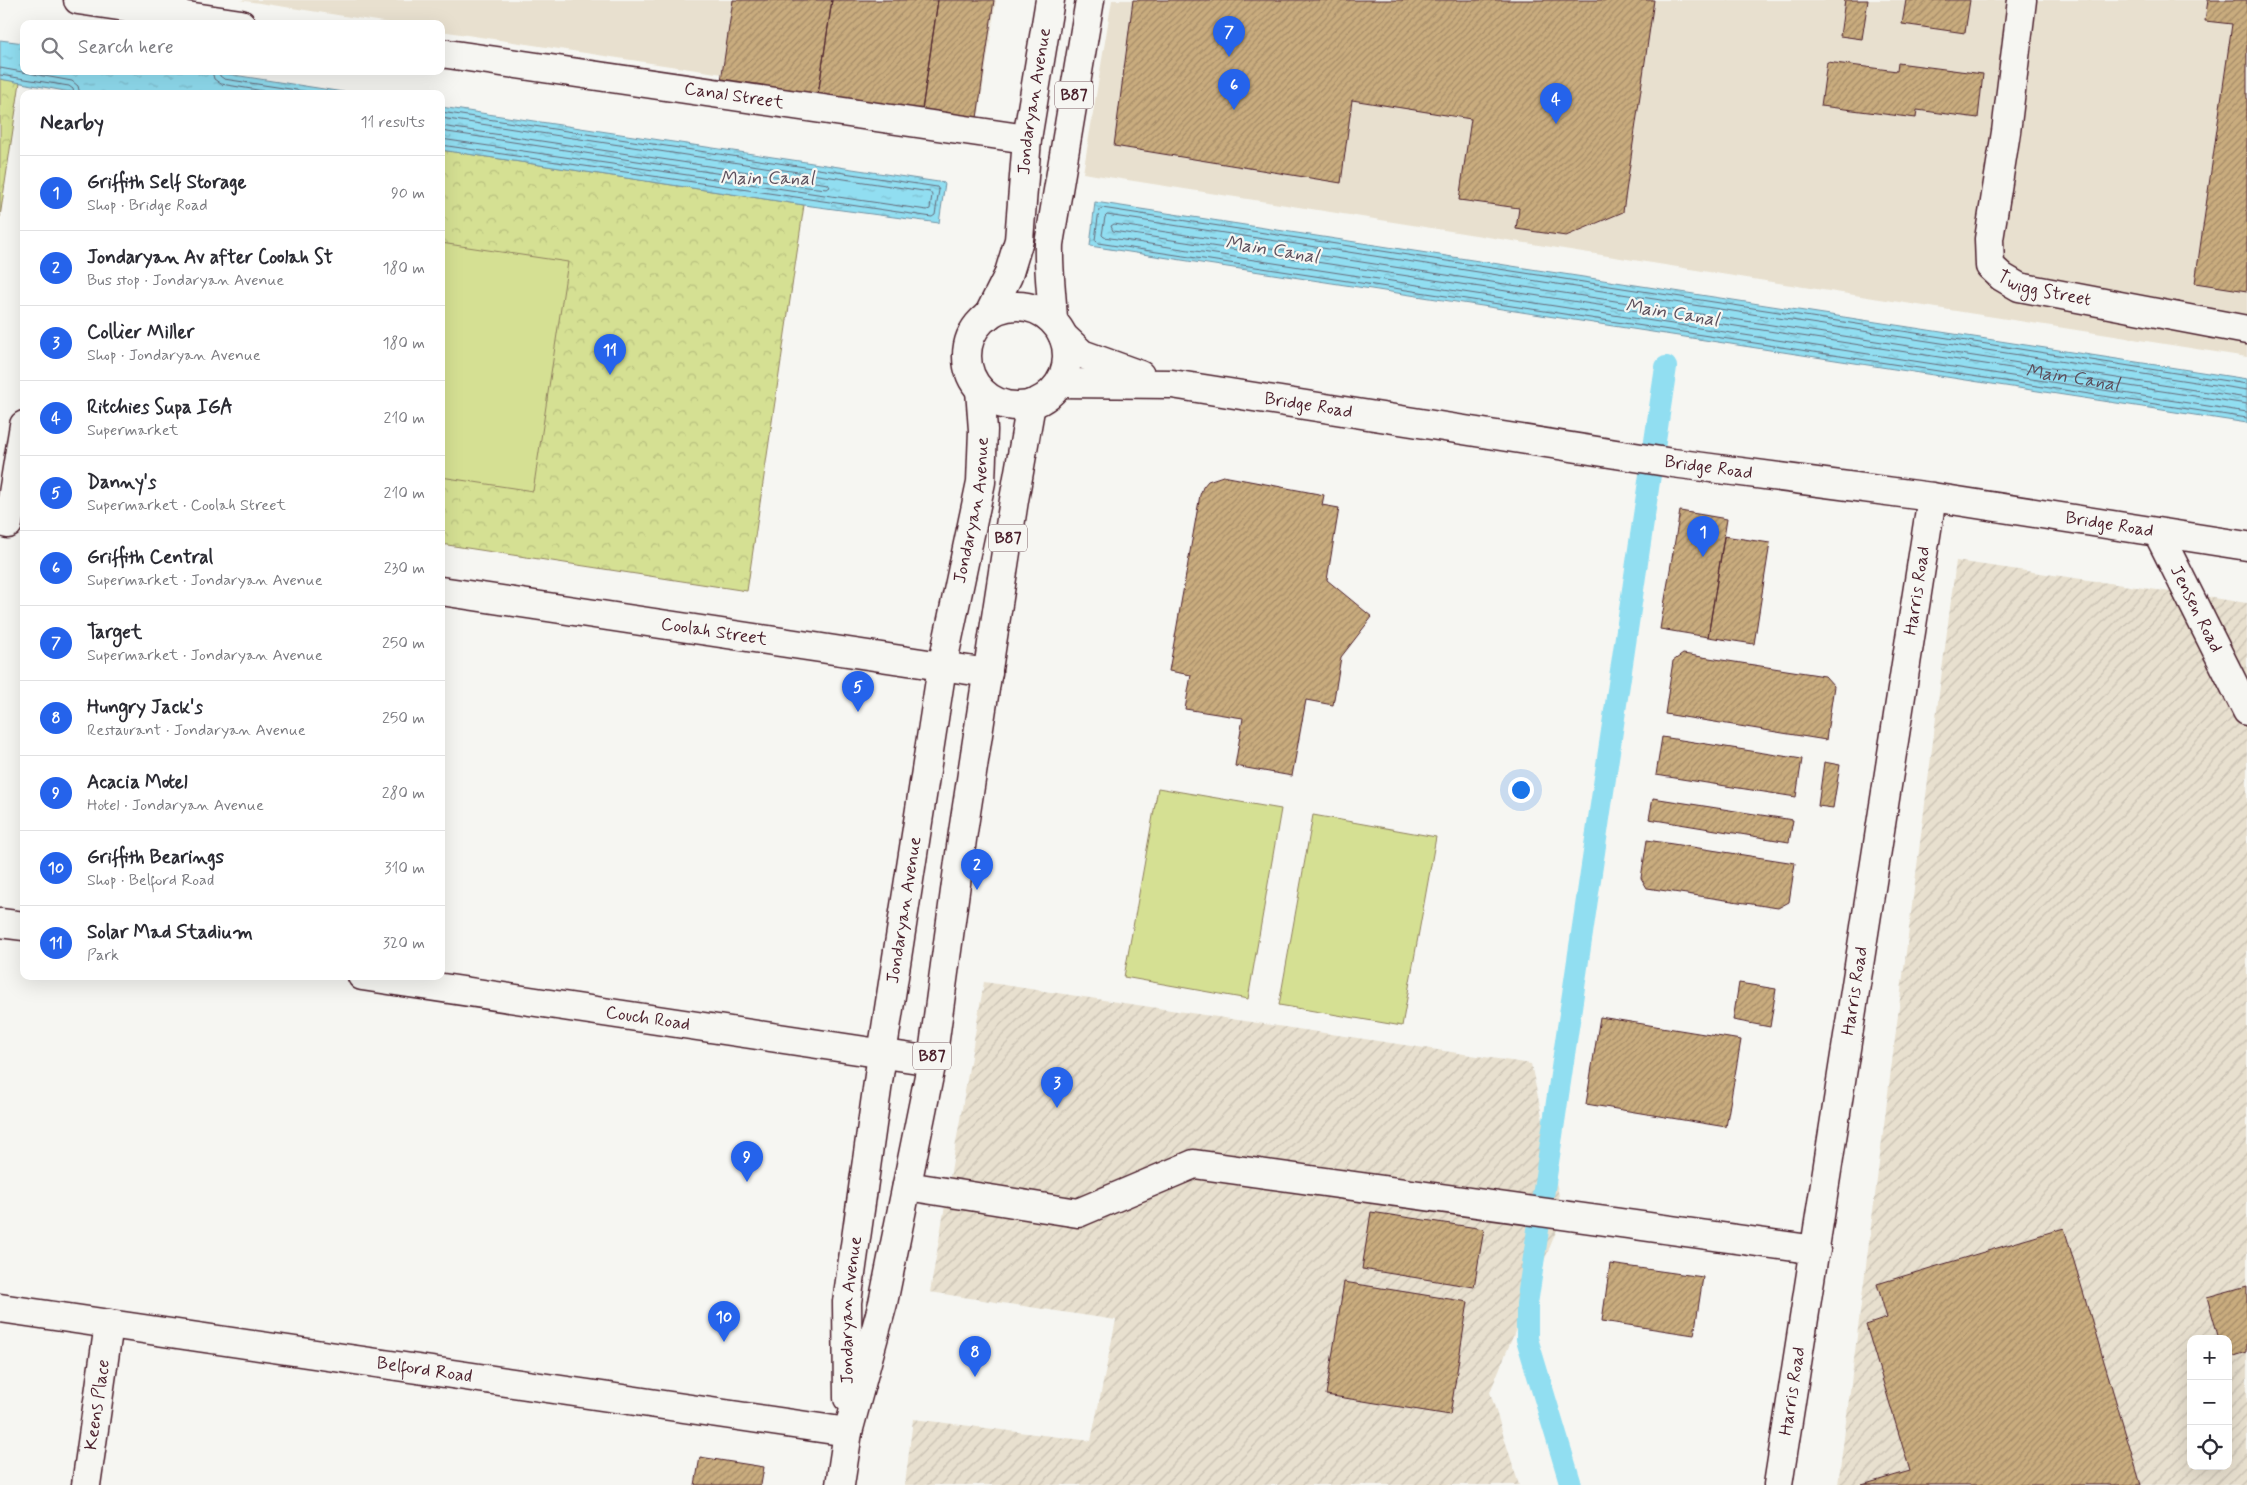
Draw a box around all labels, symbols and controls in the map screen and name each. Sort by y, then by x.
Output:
pin: 7 [1213,16,1245,57]
search box [20,20,445,75]
street label: Jondaryan Avenue [1012,26,1057,176]
icon: search [38,34,66,62]
text: Search here [78,35,174,60]
pin: 6 [1218,69,1250,110]
street label: Canal Street [682,77,786,115]
road number: B87 [1055,82,1093,108]
pin: 4 [1540,83,1572,124]
text: Nearby [40,109,104,137]
text: 11 results [360,112,425,133]
water label: Main Canal [720,166,815,191]
text: Griffith Self Storage [87,170,247,195]
text: 1 [52,183,60,204]
text: 90 m [391,183,425,204]
text: Shop · Bridge Road [87,195,208,216]
water label: Main Canal [1224,230,1322,270]
text: Jondaryan Av after Coolah St [87,245,333,270]
text: 2 [52,258,60,279]
text: 180 m [382,258,425,279]
street label: Twigg Street [1992,265,2093,312]
text: Bus stop · Jondaryan Avenue [87,270,284,291]
water label: Main Canal [1624,293,1722,333]
text: Collier Miller [87,320,194,345]
text: 3 [52,333,60,354]
text: 180 m [382,333,425,354]
pin: 11 [594,334,626,375]
text: Shop · Jondaryan Avenue [87,345,261,366]
water label: Main Canal [2024,358,2122,397]
street label: Bridge Road [1263,387,1354,424]
text: Ritchies Supa IGA [87,395,233,420]
text: 4 [51,408,61,429]
text: 210 m [384,408,425,429]
text: Supermarket [87,420,178,441]
street label: Jondaryan Avenue [948,436,995,586]
street label: Bridge Road [1663,450,1754,485]
text: Danny's [87,470,156,495]
text: 5 [51,483,61,504]
text: 210 m [384,483,425,504]
text: Supermarket · Coolah Street [87,495,286,516]
street label: Bridge Road [2064,506,2155,543]
pin: 1 [1687,516,1719,557]
road number: B87 [989,524,1027,552]
text: Griffith Central [87,545,213,570]
street label: Harris Road [1899,545,1936,637]
text: 6 [52,558,60,579]
text: 230 m [384,558,425,579]
street label: Jensen Road [2164,561,2228,657]
text: Supermarket · Jondaryan Avenue [87,570,323,591]
street label: Coolah Street [659,612,769,652]
text: Target [87,620,142,645]
text: 7 [51,633,61,654]
text: 250 m [382,633,425,654]
text: Supermarket · Jondaryan Avenue [87,645,323,666]
pin: 5 [842,671,874,712]
text: Hungry Jack's [87,695,203,720]
text: 8 [51,708,61,729]
text: 250 m [382,708,425,729]
text: Restaurant · Jondaryan Avenue [87,720,306,741]
text: Acacia Motel [87,770,188,795]
your location [1508,777,1534,803]
text: 9 [52,783,60,804]
text: 280 m [382,783,425,804]
text: Hotel · Jondaryan Avenue [87,795,264,816]
street label: Jondaryan Avenue [881,835,928,985]
text: Griffith Bearings [87,845,224,870]
pin: 2 [961,849,993,890]
text: 10 [48,858,64,879]
text: 310 m [384,858,425,879]
text: Shop · Belford Road [87,870,214,891]
text: Solar Mad Stadium [87,920,253,945]
text: 11 [49,933,63,954]
text: 320 m [383,933,425,954]
text: Park [87,945,119,966]
street label: Harris Road [1836,945,1874,1037]
street label: Couch Road [604,1000,692,1037]
road number: B87 [913,1042,951,1070]
pin: 3 [1041,1067,1073,1108]
pin: 9 [731,1141,763,1182]
street label: Jondaryan Avenue [835,1235,868,1384]
pin: 10 [708,1301,740,1342]
map controls [2187,1335,2232,1470]
button: + [2187,1335,2232,1380]
pin: 8 [959,1336,991,1377]
street label: Harris Road [1774,1345,1811,1437]
street label: Belford Road [375,1351,474,1389]
street label: Keens Place [79,1358,116,1452]
button: − [2187,1380,2232,1425]
button: locate [2187,1425,2232,1470]

